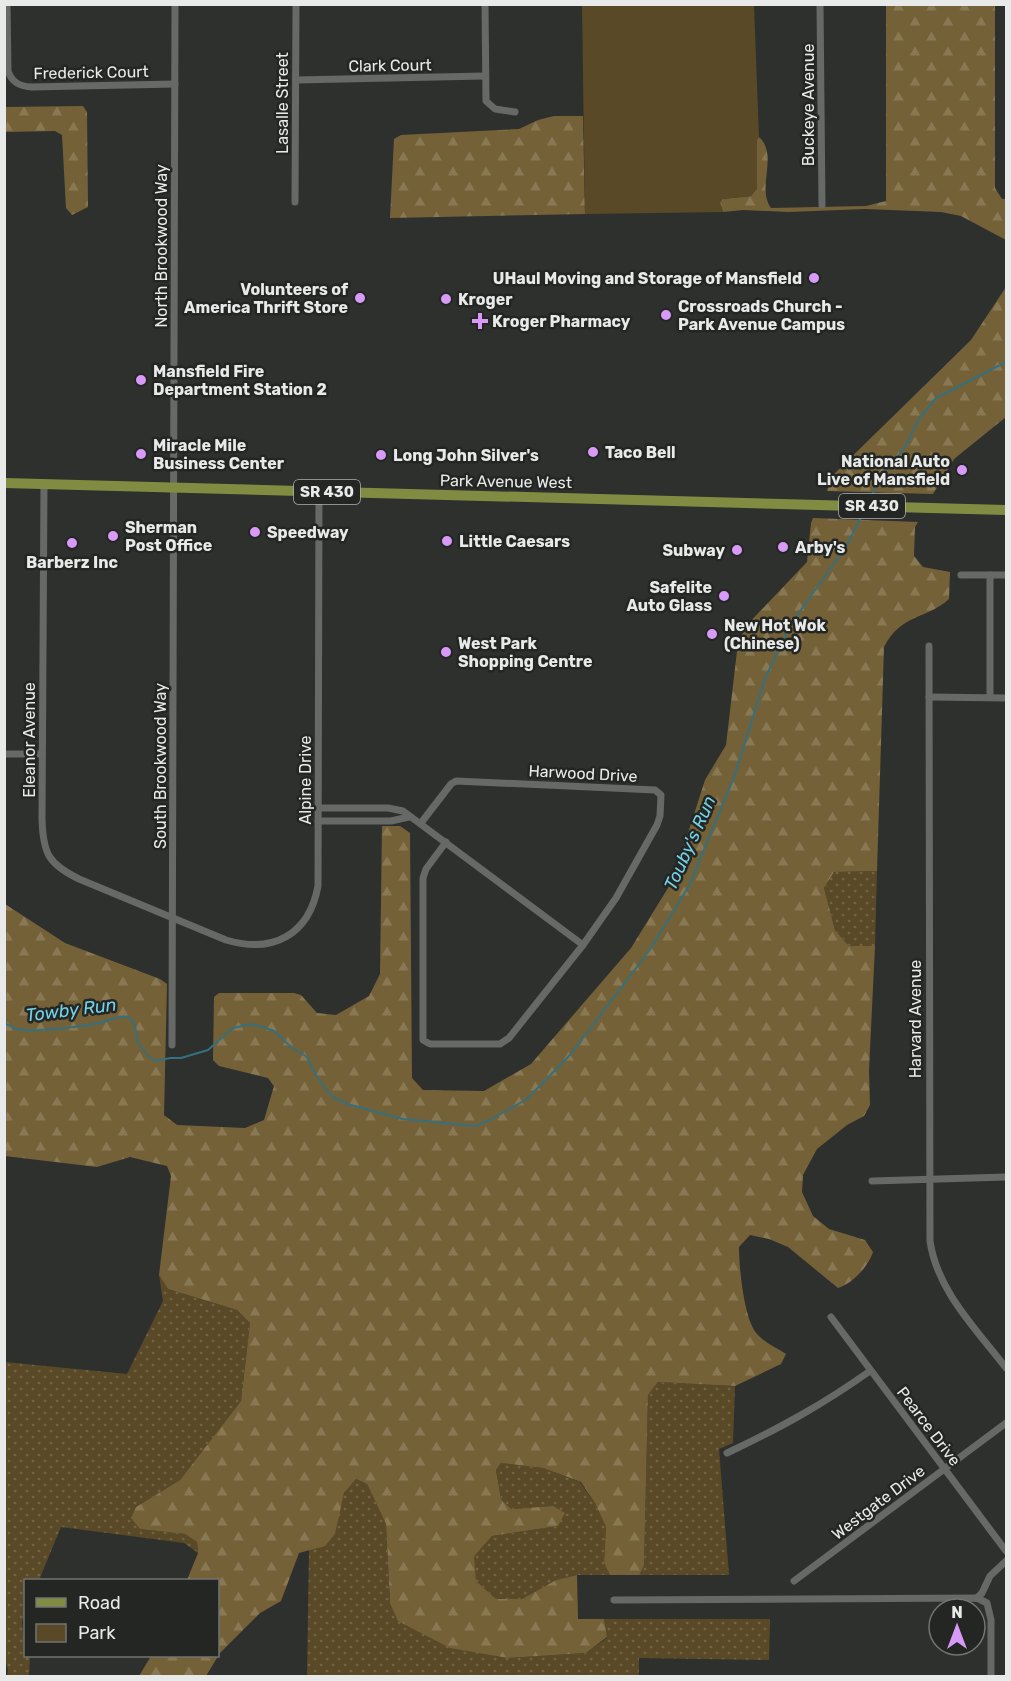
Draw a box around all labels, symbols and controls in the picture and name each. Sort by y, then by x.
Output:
street label: Buckeye Avenue [799,44,818,166]
street label: Lasalle Street [273,52,292,154]
street label: Clark Court [348,55,432,76]
street label: Frederick Court [33,62,149,83]
street label: North Brookwood Way [152,164,171,328]
place label: UHaul Moving and Storage of Mansfield [493,269,802,288]
marker: UHaul Moving and Storage of Mansfield [807,271,821,285]
place label: Volunteers of America Thrift Store [184,280,349,317]
place label: Kroger [458,290,513,309]
marker: Volunteers of America Thrift Store [353,291,367,305]
marker: Kroger [439,292,453,306]
place label: Crossroads Church - Park Avenue Campus [678,297,845,334]
marker: Crossroads Church - Park Avenue Campus [659,308,673,322]
place label: Kroger Pharmacy [492,312,631,331]
marker: Kroger Pharmacy [473,314,487,328]
place label: Mansfield Fire Department Station 2 [153,362,327,399]
marker: Mansfield Fire Department Station 2 [134,373,148,387]
place label: Miracle Mile Business Center [153,436,285,473]
place label: Taco Bell [605,443,676,462]
marker: Taco Bell [586,445,600,459]
place label: Long John Silver's [393,446,539,465]
marker: Miracle Mile Business Center [134,447,148,461]
marker: Long John Silver's [374,448,388,462]
place label: National Auto Live of Mansfield [817,452,950,489]
marker: National Auto Live of Mansfield [955,463,969,477]
street label: Park Avenue West [440,471,572,492]
road number: SR 430 [294,480,360,504]
road number: SR 430 [839,494,905,518]
place label: Sherman Post Office [125,518,212,555]
place label: Speedway [267,523,349,542]
marker: Speedway [248,525,262,539]
marker: Sherman Post Office [106,529,120,543]
place label: Little Caesars [459,532,570,551]
marker: Little Caesars [440,534,454,548]
marker: Barberz Inc [65,536,79,550]
place label: Arby's [795,538,846,557]
marker: Arby's [776,540,790,554]
place label: Subway [662,541,725,560]
marker: Subway [730,543,744,557]
place label: Barberz Inc [26,553,118,572]
place label: Safelite Auto Glass [626,578,712,615]
marker: Safelite Auto Glass [717,589,731,603]
place label: New Hot Wok (Chinese) [724,616,826,653]
marker: New Hot Wok (Chinese) [705,627,719,641]
place label: West Park Shopping Centre [458,634,593,671]
marker: West Park Shopping Centre [439,645,453,659]
street label: Eleanor Avenue [20,682,39,798]
street label: South Brookwood Way [151,683,170,849]
street label: Alpine Drive [296,735,315,825]
street label: Harwood Drive [528,761,638,786]
water label: Touby's Run [659,792,721,894]
street label: Harvard Avenue [906,960,925,1078]
water label: Towby Run [24,994,118,1026]
street label: Pearce Drive [893,1383,965,1470]
street label: Westgate Drive [828,1461,929,1544]
legend [24,1579,219,1657]
text: Road [78,1592,121,1614]
north arrow [927,1597,987,1657]
text: N [951,1603,963,1622]
text: Park [78,1622,116,1644]

